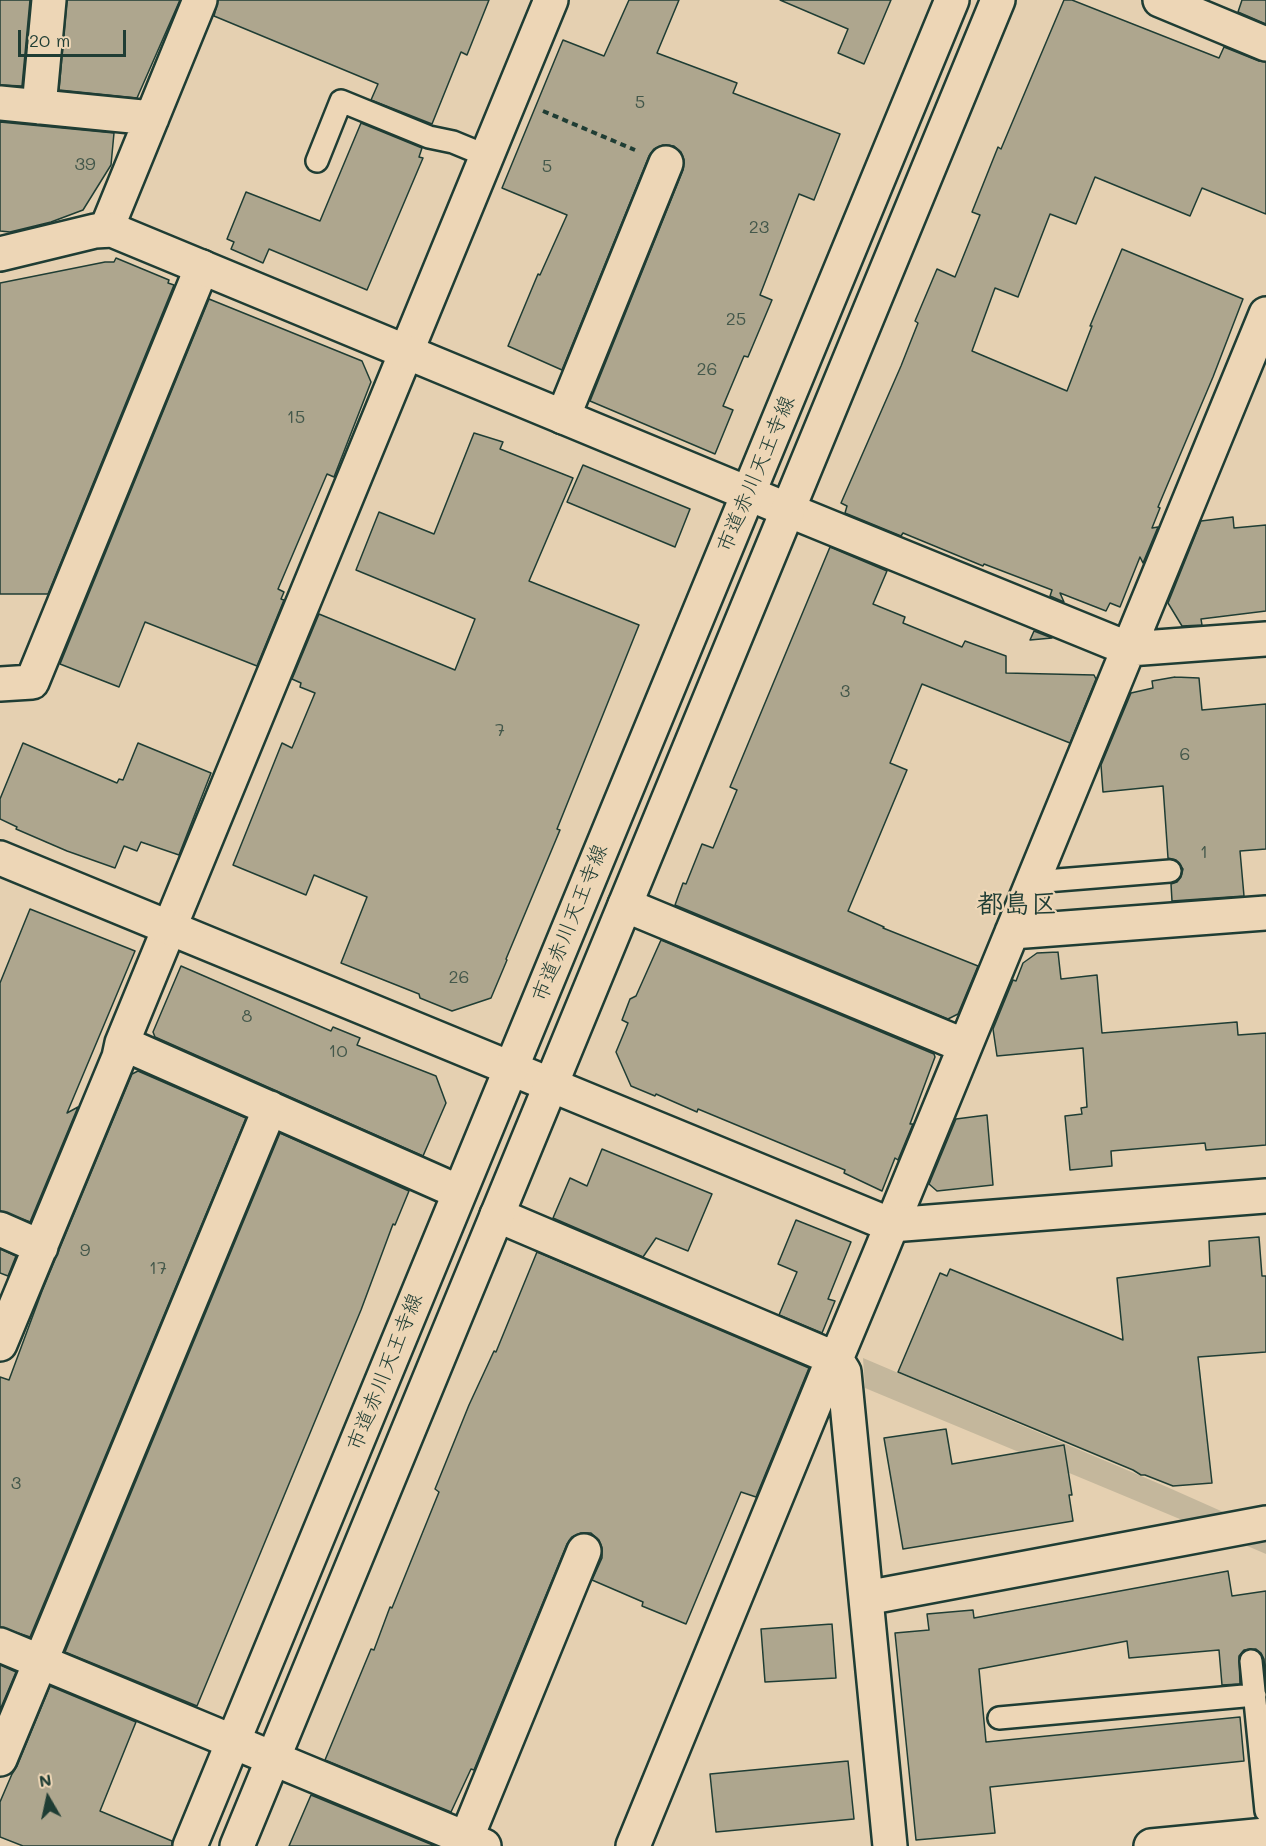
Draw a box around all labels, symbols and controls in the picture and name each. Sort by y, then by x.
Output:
scale bar [21,18,129,56]
text: 20 m [29,28,70,52]
house number: 5 [635,91,645,113]
house number: 39 [74,153,96,175]
house number: 5 [542,155,552,177]
house number: 23 [749,216,769,238]
house number: 25 [726,308,746,330]
house number: 26 [697,358,717,380]
street label: 市道赤川天王寺線 [712,392,800,556]
house number: 15 [287,406,305,428]
house number: 3 [840,680,850,702]
house number: 7 [495,719,505,741]
house number: 6 [1180,743,1190,765]
street label: 市道赤川天王寺線 [527,840,613,1006]
house number: 1 [1200,841,1208,863]
district label: 都島区 [977,889,1057,921]
house number: 26 [449,966,469,988]
house number: 8 [242,1005,252,1027]
house number: 10 [328,1040,348,1062]
house number: 9 [80,1239,90,1261]
house number: 17 [149,1257,167,1279]
street label: 市道赤川天王寺線 [342,1289,428,1455]
house number: 3 [11,1472,21,1494]
north arrow [18,1768,78,1828]
text: N [37,1768,53,1791]

